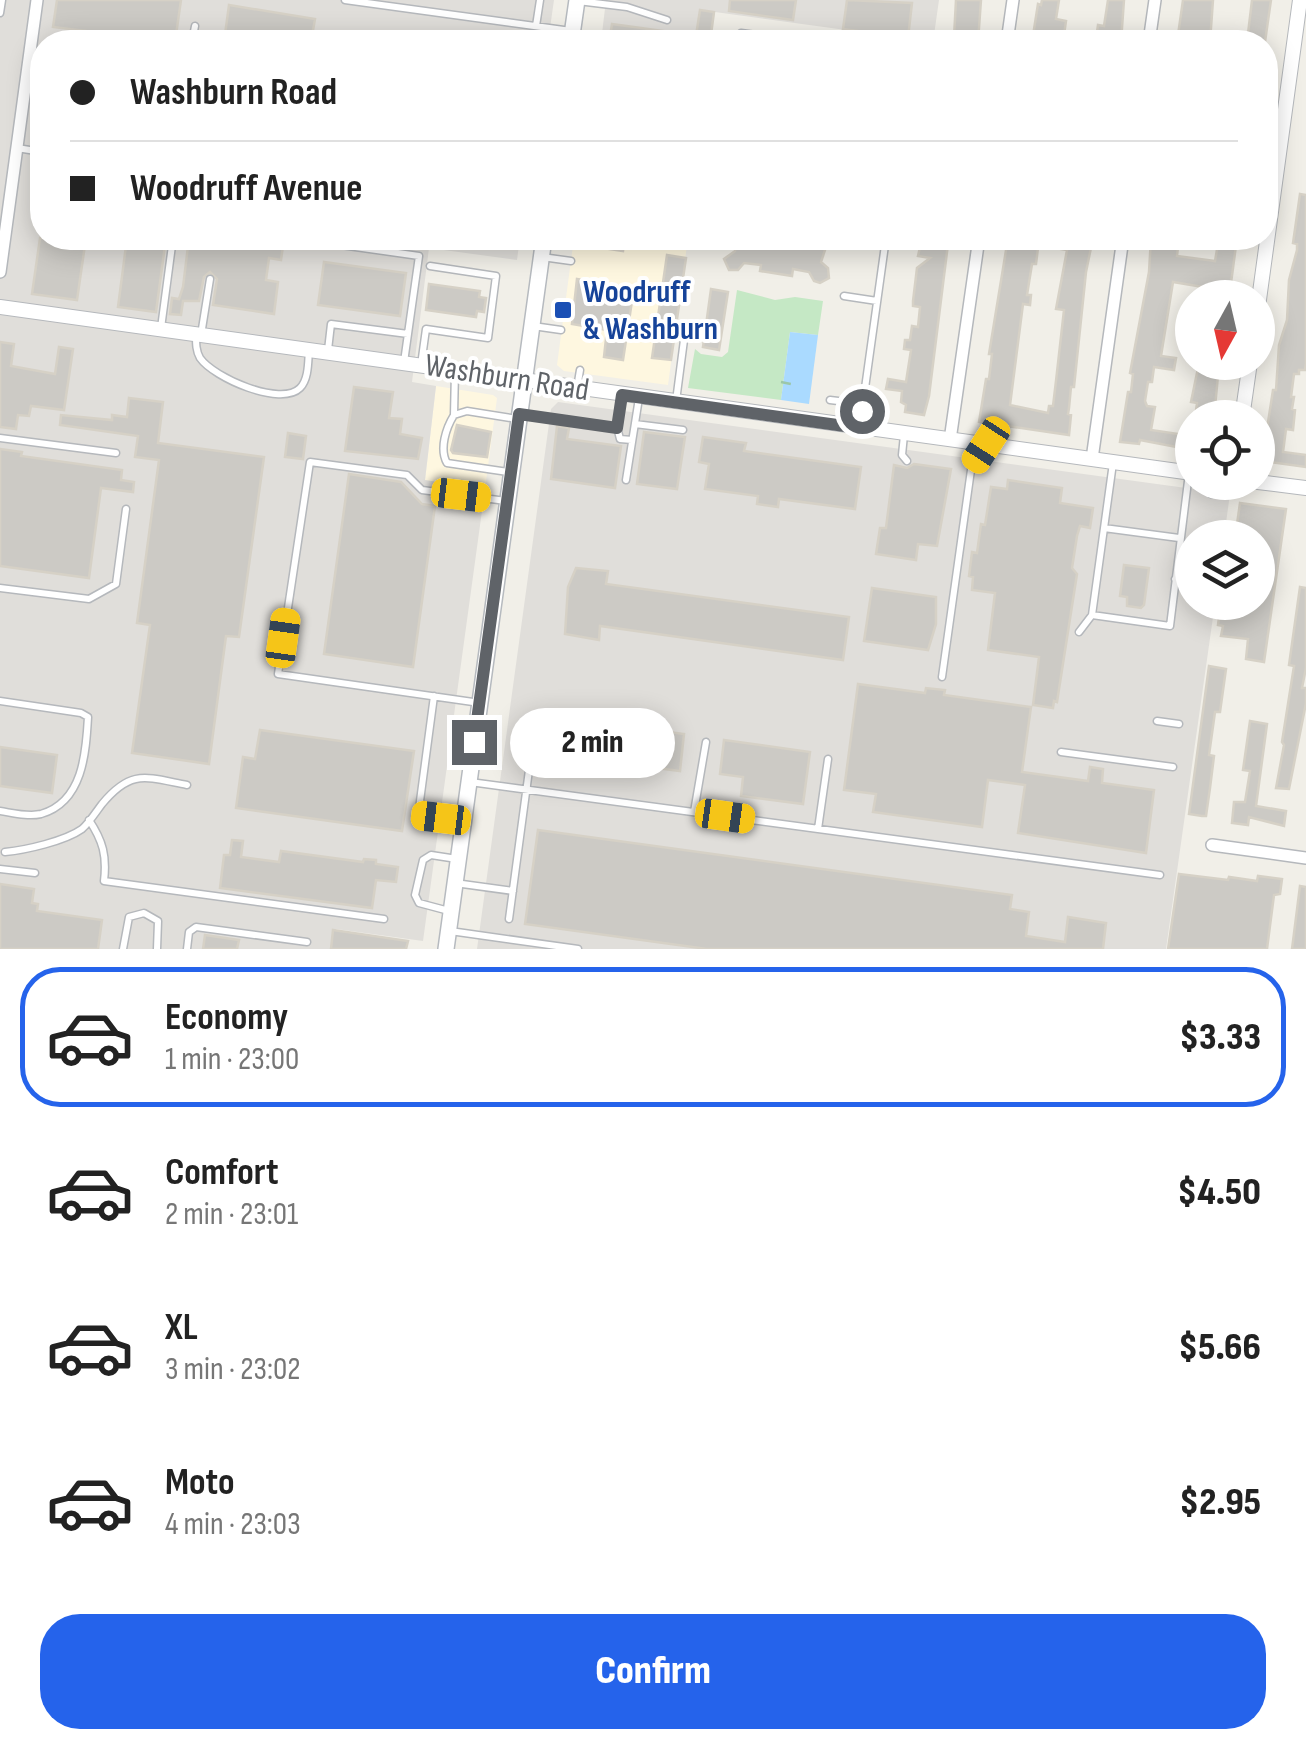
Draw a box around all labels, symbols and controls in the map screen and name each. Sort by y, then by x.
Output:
text: Washburn Road [130,70,337,115]
text: Woodruff Avenue [130,166,362,211]
place label: Woodruff & Washburn [583,273,718,349]
north arrow [1175,280,1275,380]
map controls [1175,280,1275,620]
marker: Woodruff & Washburn [552,299,574,321]
street label: Washburn Road [422,346,592,410]
route start [840,389,885,434]
button: locate [1175,400,1275,500]
car [957,412,1015,478]
car [429,476,493,514]
button: layers [1175,520,1275,620]
car [264,606,302,670]
callout: 2 min [509,707,674,777]
route end [452,720,497,765]
text: 2 min [561,723,624,762]
car [693,797,757,835]
car [409,799,473,837]
icon: car [45,992,135,1082]
text: Economy [165,995,288,1040]
text: $3.33 [1179,1015,1261,1060]
text: 1 min · 23:00 [165,1040,299,1079]
icon: car [45,1147,135,1237]
text: Comfort [165,1150,279,1195]
text: $4.50 [1178,1170,1261,1215]
text: 2 min · 23:01 [165,1195,298,1234]
icon: car [45,1302,135,1392]
text: XL [165,1305,198,1350]
text: $5.66 [1179,1325,1261,1370]
text: 3 min · 23:02 [165,1350,300,1389]
icon: car [45,1457,135,1547]
text: Moto [165,1460,235,1505]
text: $2.95 [1180,1480,1261,1525]
text: 4 min · 23:03 [165,1505,301,1544]
button: Confirm [40,1614,1266,1729]

